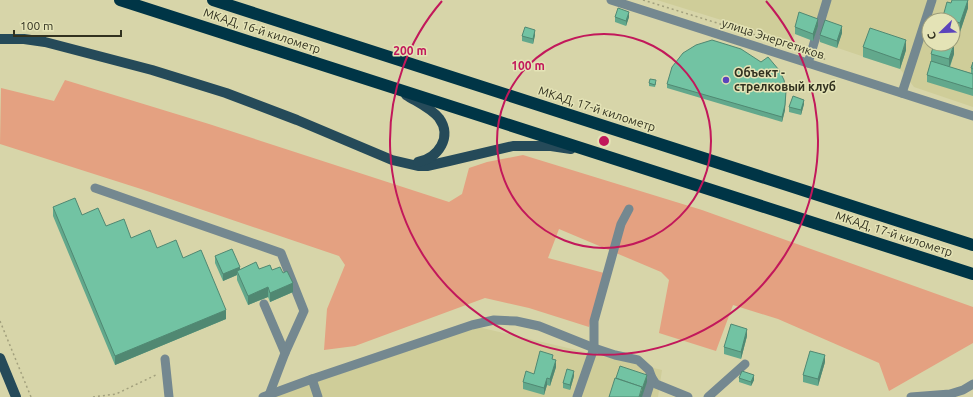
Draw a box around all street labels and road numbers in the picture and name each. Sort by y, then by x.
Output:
street label: МКАД, 16-й километр [202,5,322,56]
street label: улица Энергетиков [720,16,826,61]
street label: МКАД, 17-й километр [537,83,657,134]
street label: МКАД, 17-й километр [834,208,954,259]

